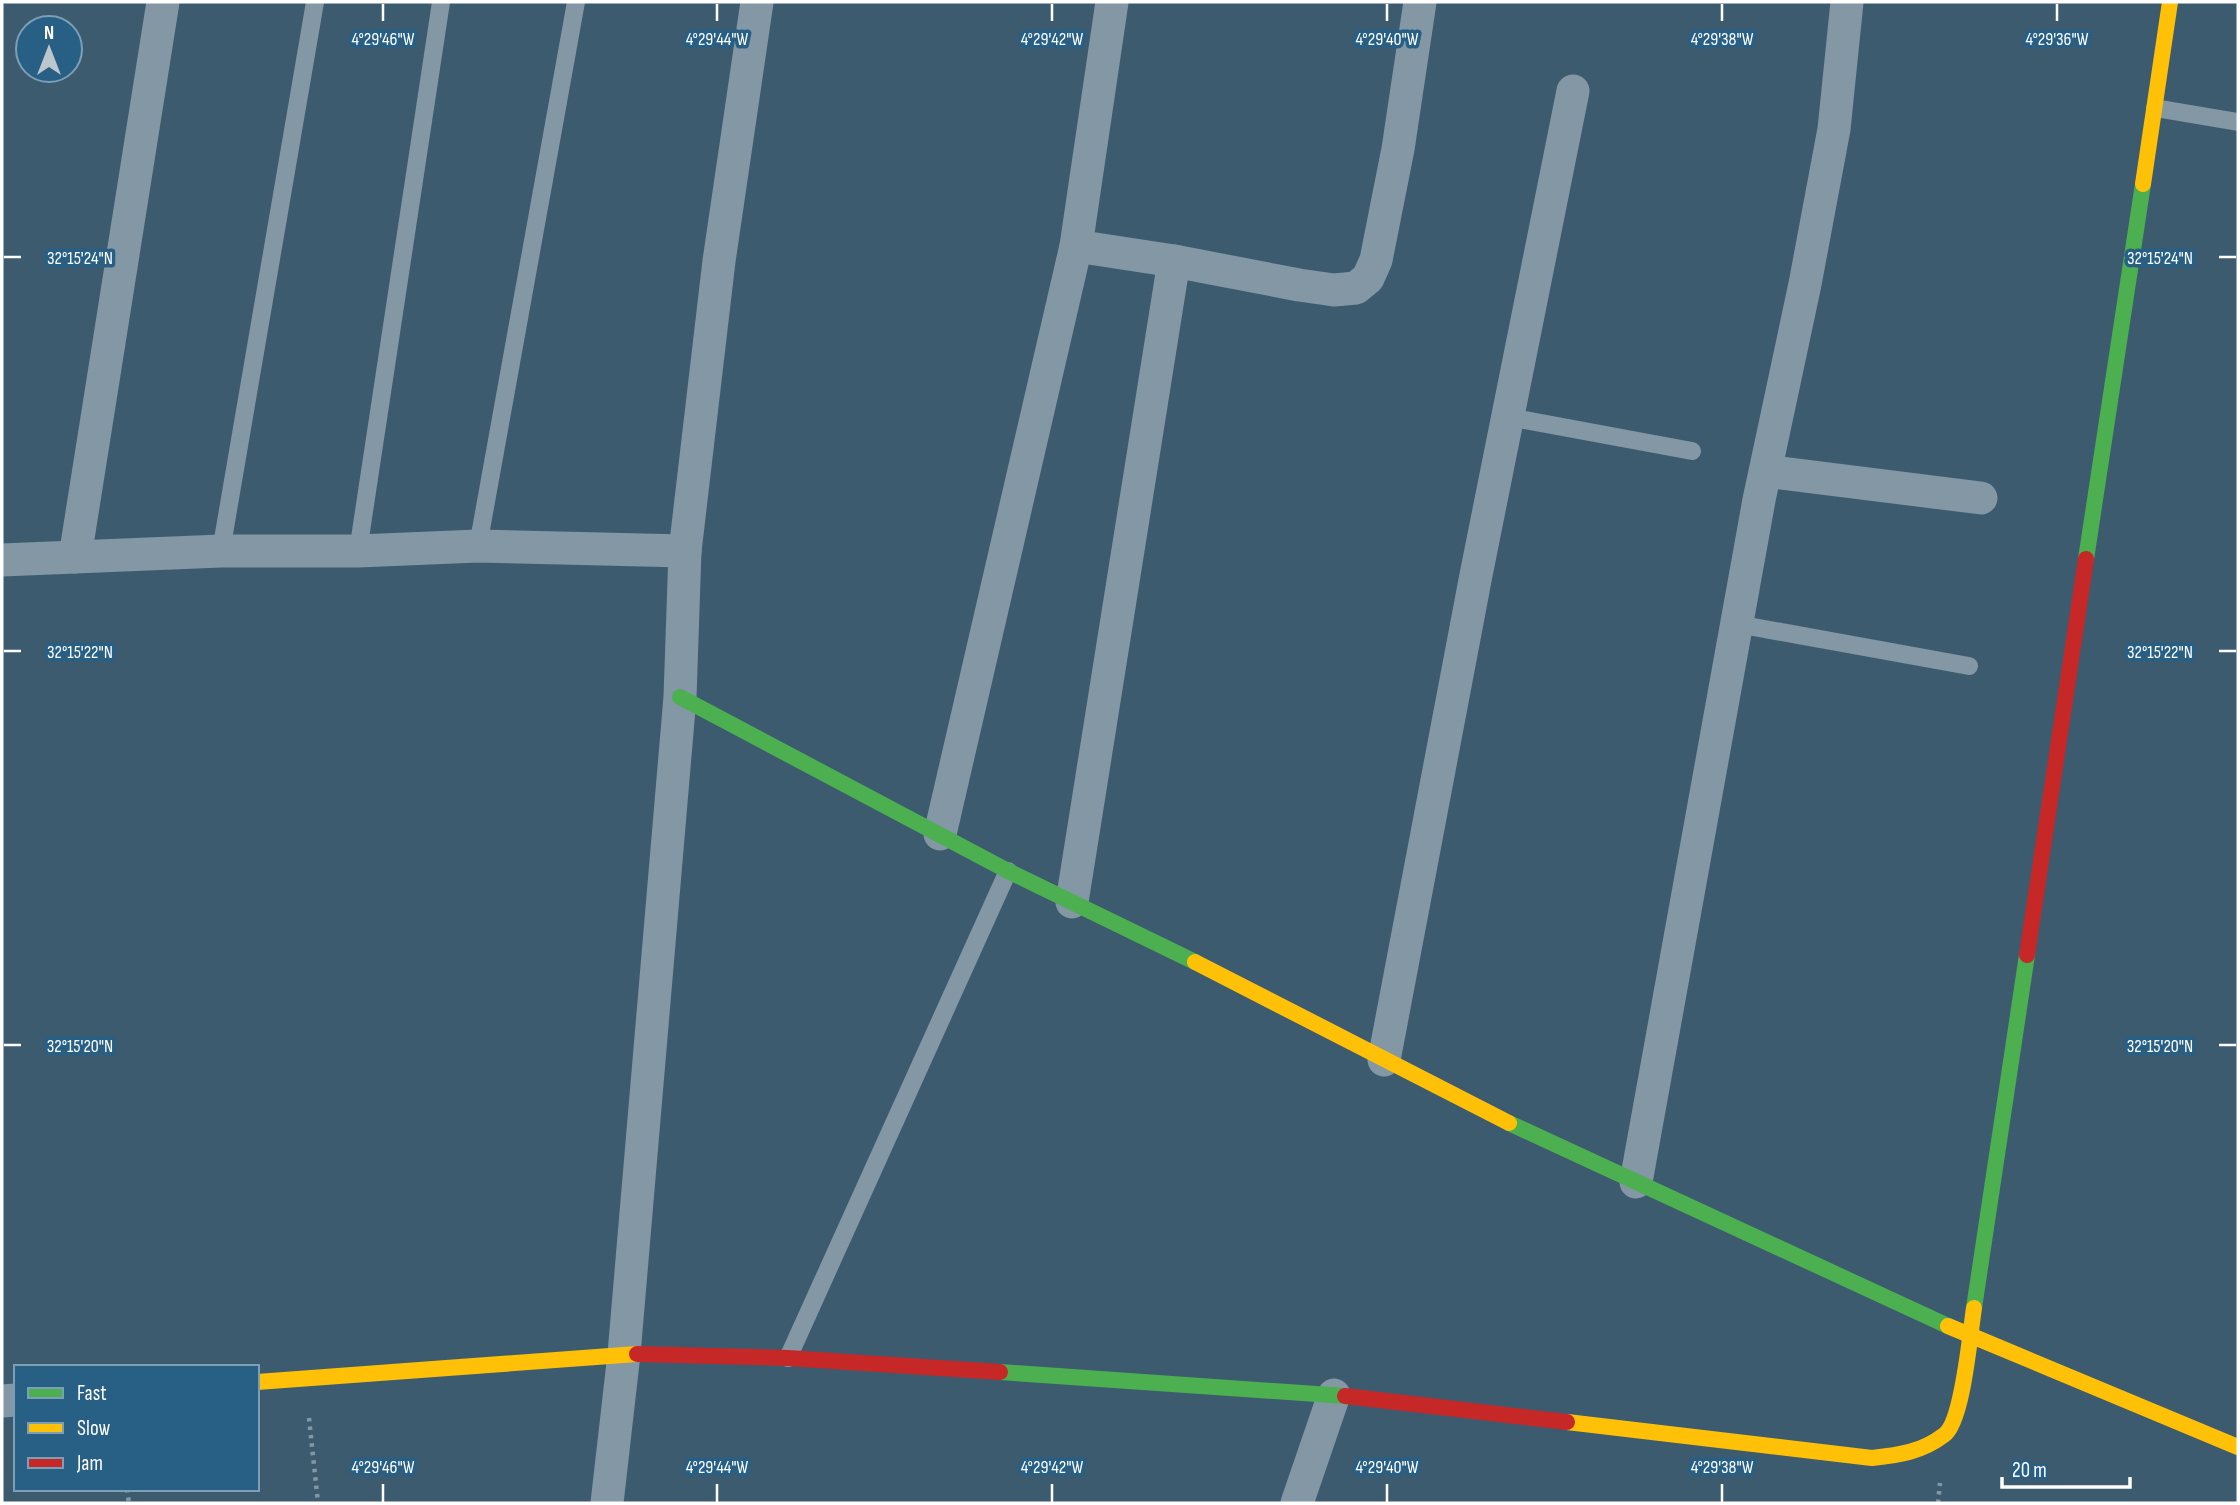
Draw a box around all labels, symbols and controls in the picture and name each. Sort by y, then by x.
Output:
north arrow [14,14,84,84]
text: N [44,22,54,45]
text: 4°29'46"W [352,29,415,50]
text: 4°29'44"W [686,29,749,50]
text: 4°29'42"W [1021,29,1083,50]
text: 4°29'40"W [1356,29,1419,50]
text: 4°29'38"W [1691,29,1754,50]
text: 4°29'36"W [2026,29,2089,50]
text: 32°15'24"N [47,248,113,269]
text: 32°15'24"N [2127,248,2193,269]
text: 32°15'22"N [47,642,113,663]
text: 32°15'22"N [2127,642,2193,663]
text: 32°15'20"N [47,1036,113,1057]
text: 32°15'20"N [2127,1036,2193,1057]
legend [14,1365,259,1491]
text: Fast [77,1381,107,1406]
text: Slow [77,1416,111,1441]
scale bar [2002,1446,2130,1490]
text: Jam [76,1451,103,1476]
text: 4°29'46"W [352,1457,415,1478]
text: 4°29'44"W [686,1457,749,1478]
text: 4°29'42"W [1021,1457,1083,1478]
text: 4°29'40"W [1356,1457,1419,1478]
text: 4°29'38"W [1691,1457,1754,1478]
text: 20 m [2012,1458,2047,1483]

